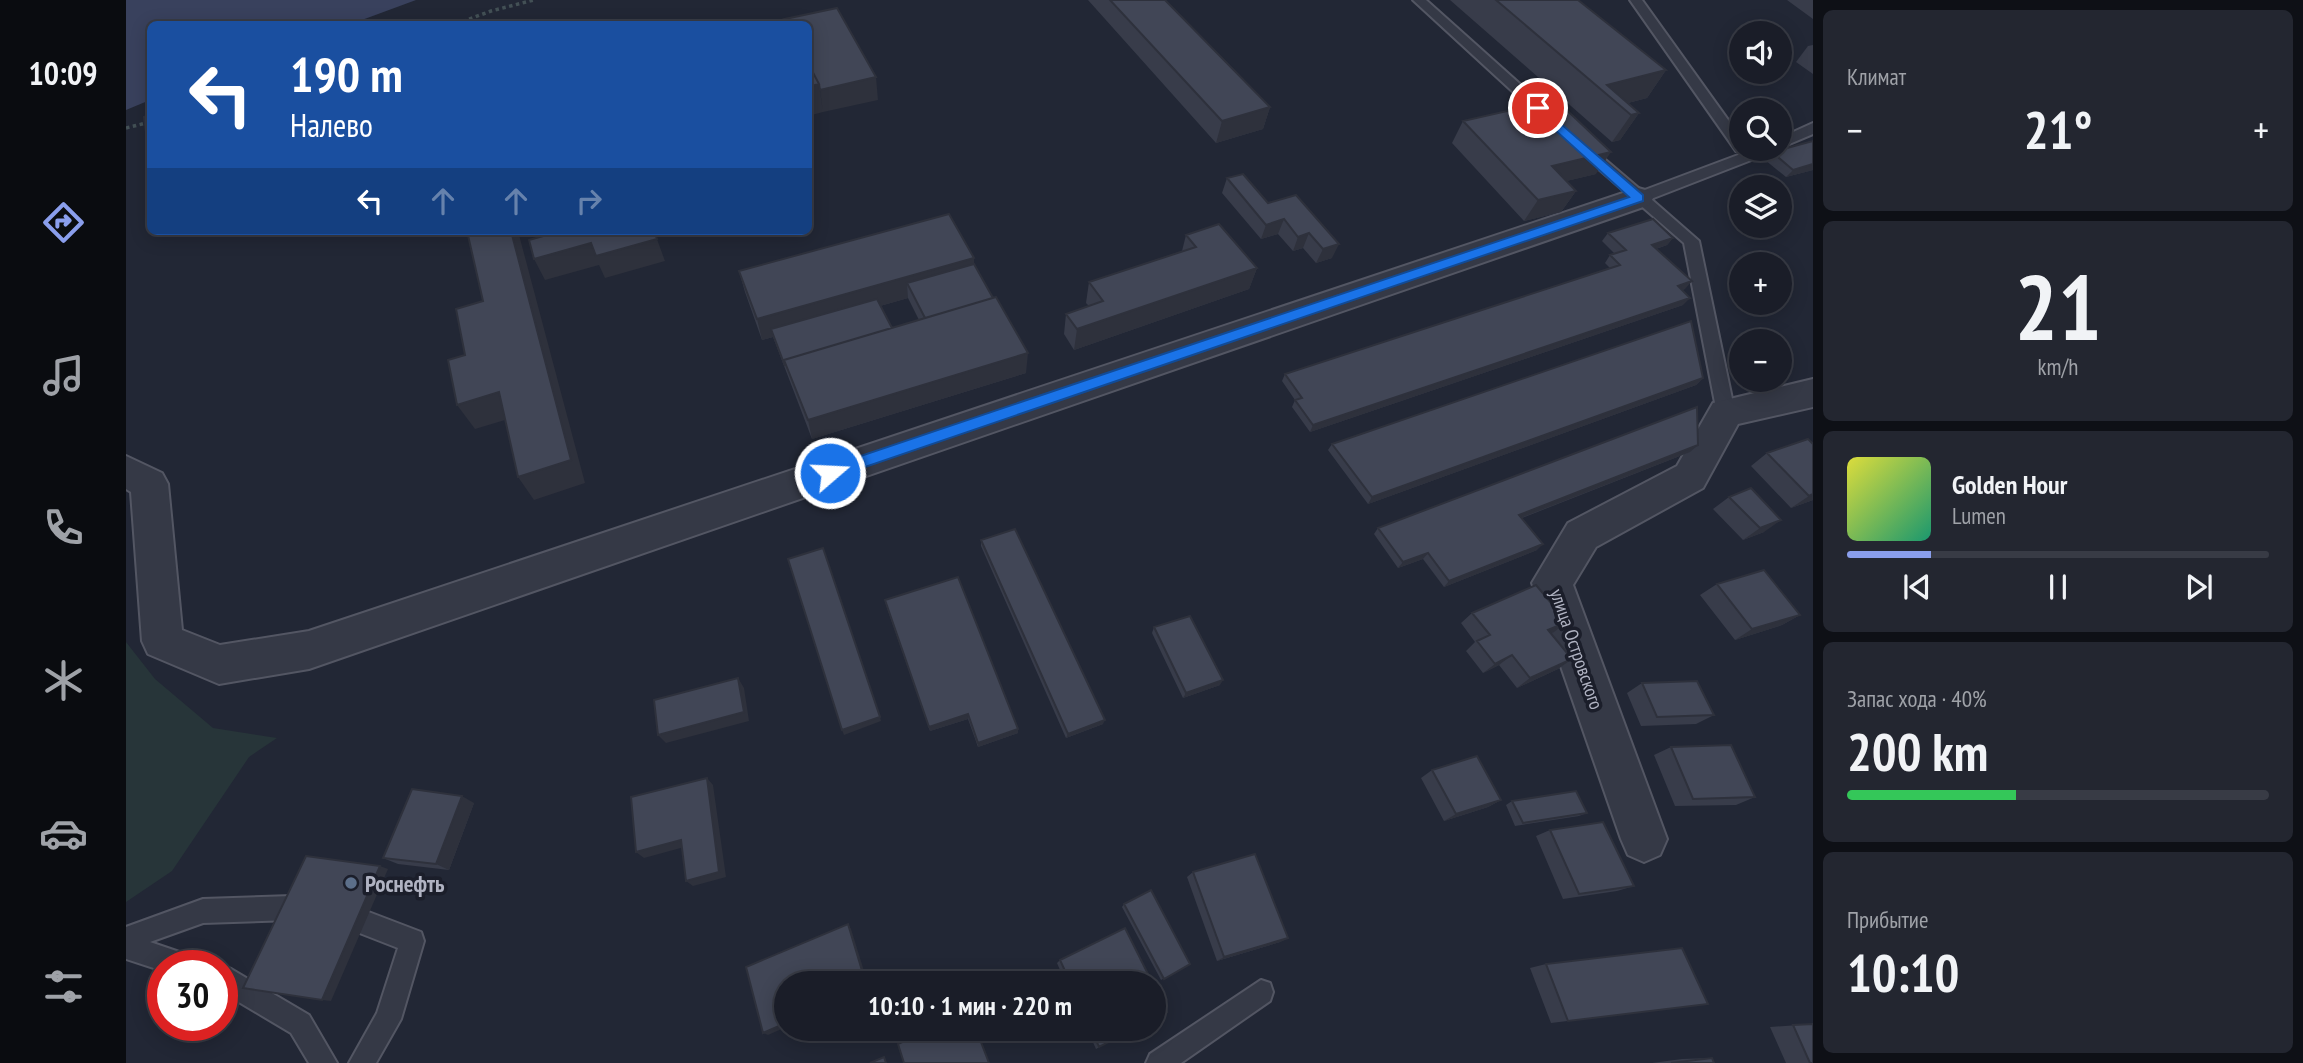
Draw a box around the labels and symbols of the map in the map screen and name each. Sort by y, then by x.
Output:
pin [1508,78,1568,138]
position arrow [793,436,867,510]
street label: улица Островского [1545,586,1609,712]
place label: Роснефть [365,869,445,898]
marker: Роснефть [343,875,359,891]
speed limit sign: 30 [147,950,238,1041]

